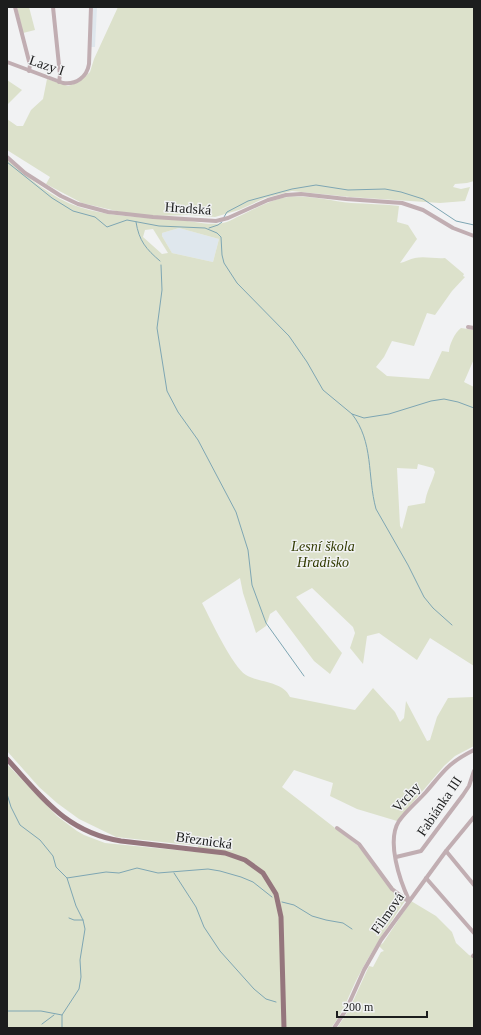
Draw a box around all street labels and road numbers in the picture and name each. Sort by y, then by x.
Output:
street label: Lazy I [27,52,67,79]
street label: Hradská [164,199,213,218]
street label: Fabiánka III [414,773,465,839]
street label: Vrchy [389,780,423,815]
street label: Březnická [175,829,234,852]
street label: Filmová [368,889,407,937]

